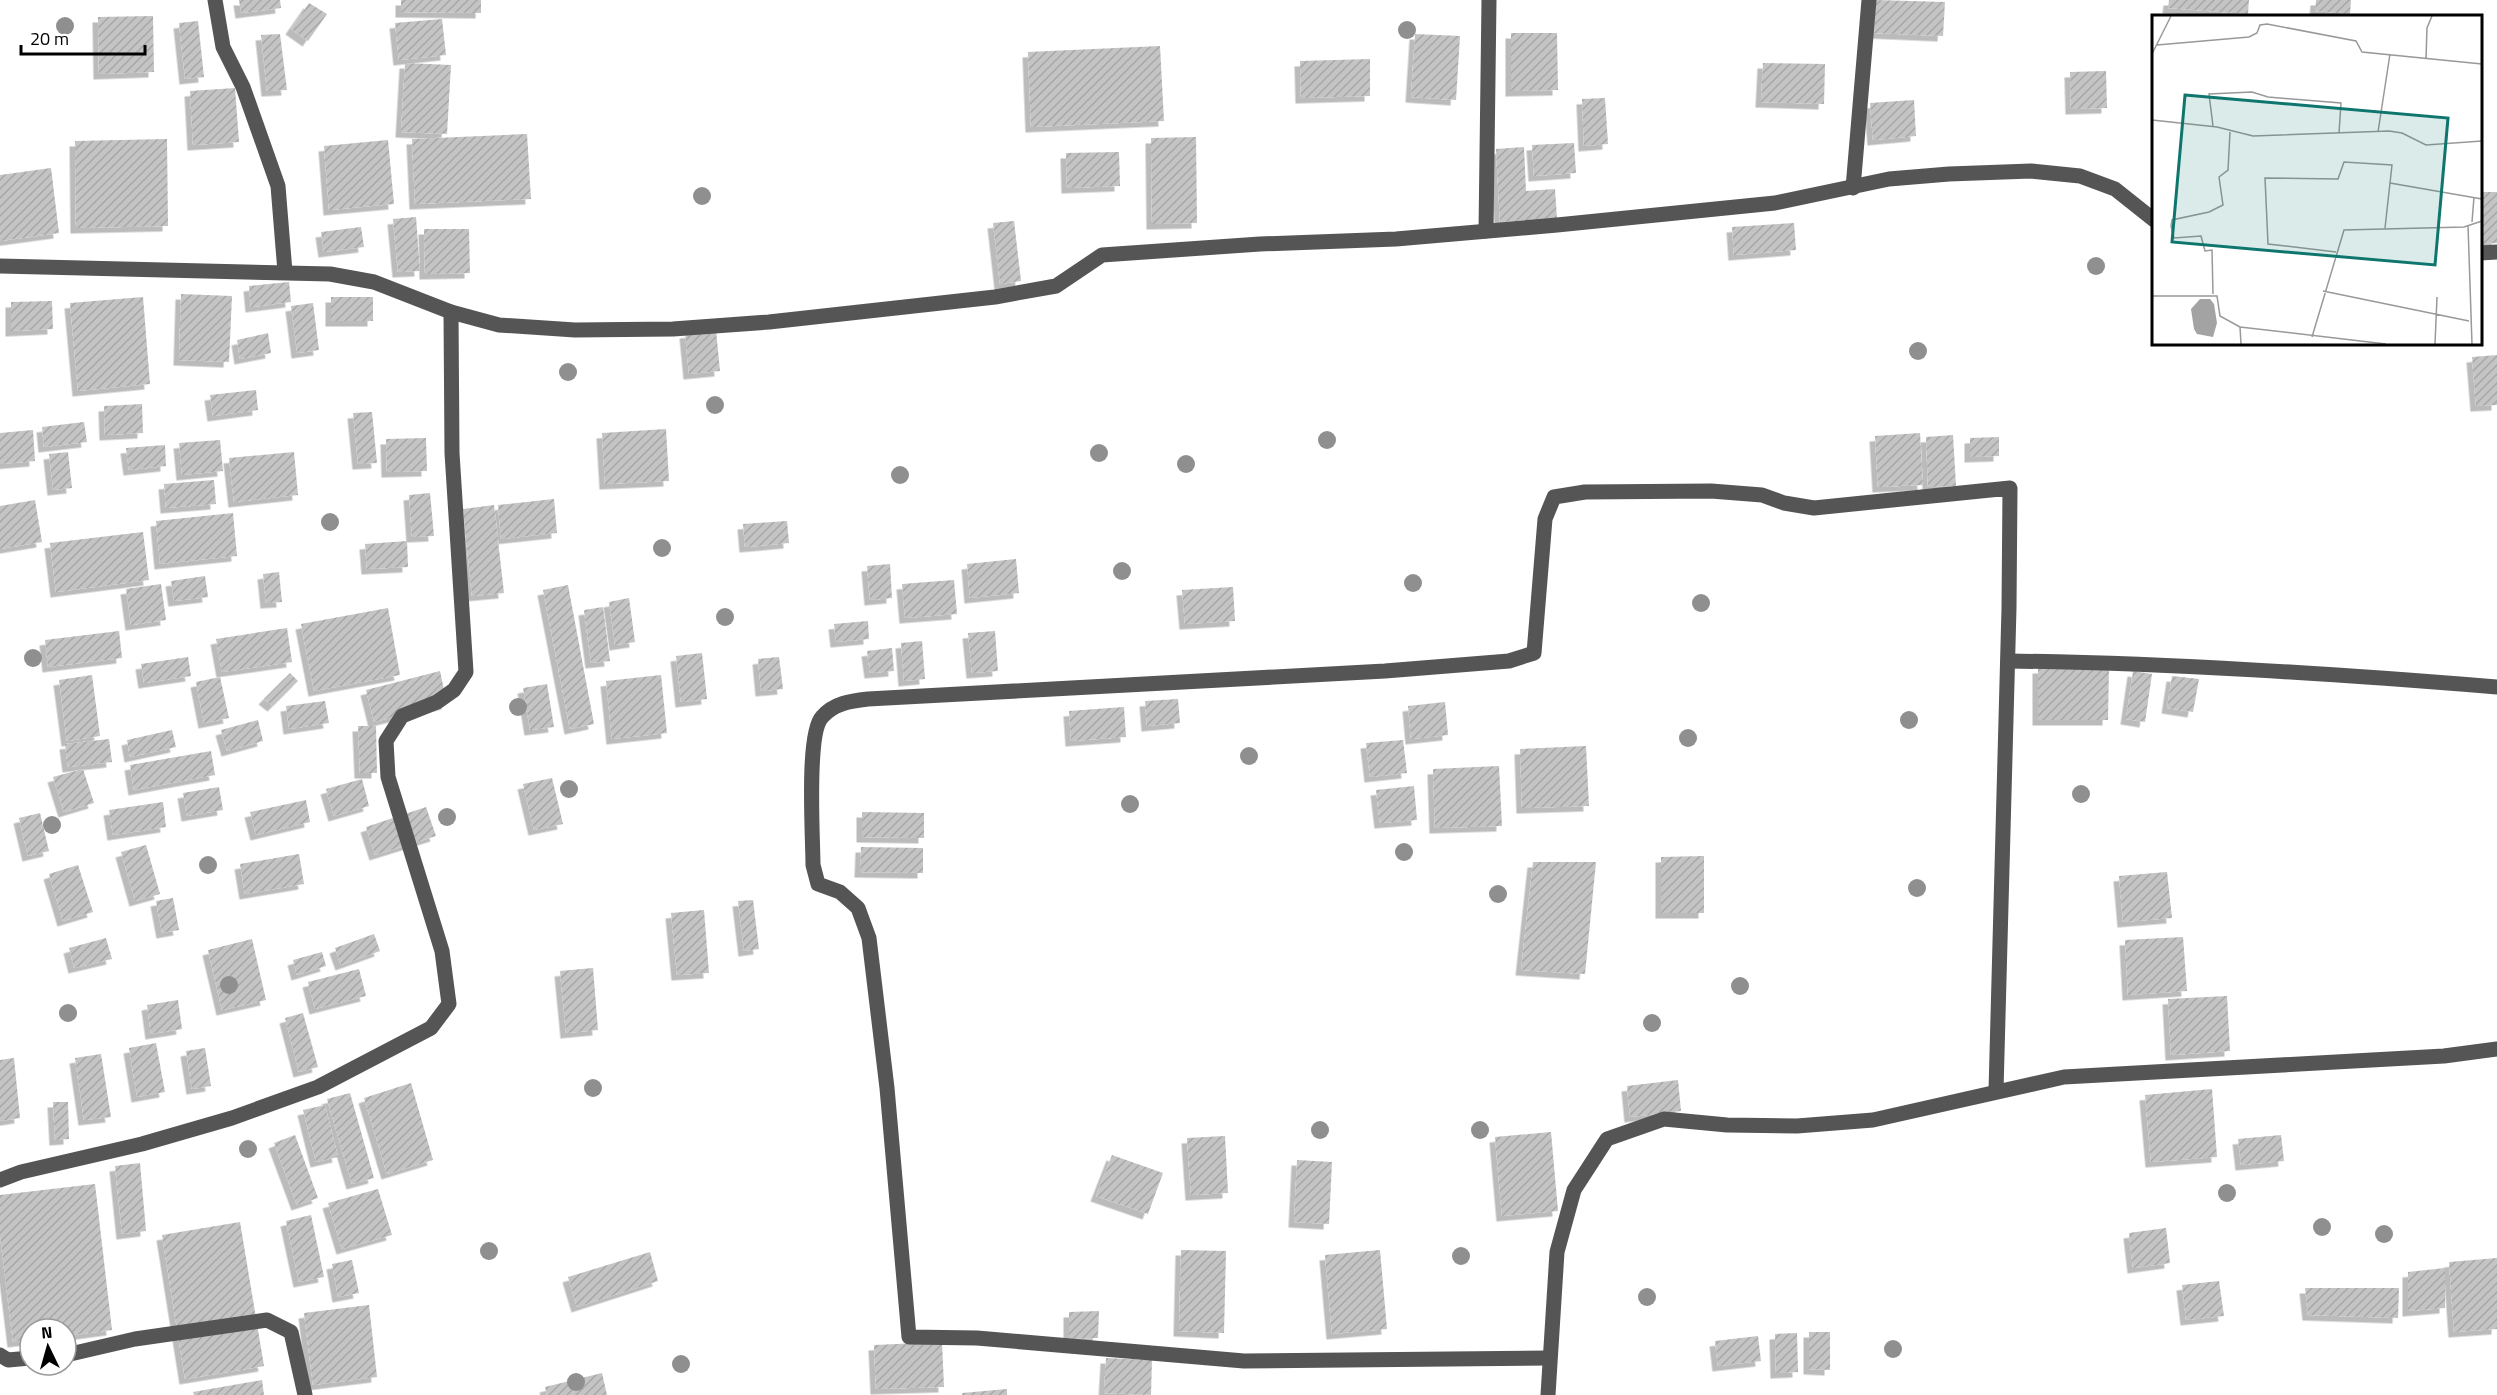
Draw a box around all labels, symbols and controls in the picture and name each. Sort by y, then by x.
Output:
inset map [2152,15,2482,345]
scale bar [21,18,146,56]
text: 20 m [30,25,69,52]
north arrow [18,1317,78,1377]
text: N [40,1320,53,1344]

